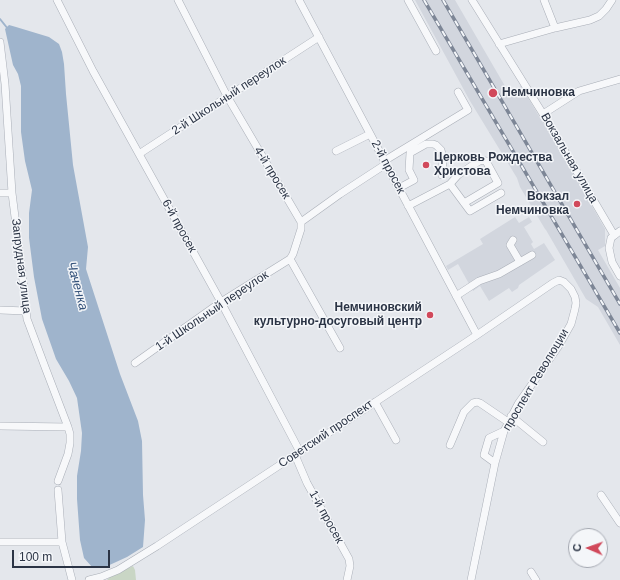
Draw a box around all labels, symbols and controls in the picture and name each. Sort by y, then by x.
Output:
street label: 2-й Школьный переулок [169,54,289,138]
place label: Немчиновка [502,86,575,100]
marker: Немчиновка [487,87,499,99]
street label: Вокзальная улица [537,110,601,206]
street label: 2-й просек [368,138,408,196]
street label: 4-й просек [251,144,293,202]
place label: Церковь Рождества Христова [434,151,552,179]
marker: Церковь Рождества Христова [421,160,431,170]
place label: Вокзал Немчиновка [496,190,569,218]
street label: 6-й просек [159,197,199,255]
marker: Вокзал Немчиновка [572,199,582,209]
street label: Запрудная улица [8,218,34,314]
water label: Чаченка [63,260,91,312]
street label: 1-й Школьный переулок [153,268,271,354]
place label: Немчиновский культурно-досуговый центр [254,301,422,329]
marker: Немчиновский культурно-досуговый центр [425,310,435,320]
street label: проспект Революции [500,326,572,434]
street label: Советский проспект [276,397,376,471]
street label: 1-й просек [306,488,346,546]
north arrow [568,528,608,568]
scale bar [14,542,112,568]
text: С [571,543,583,552]
text: 100 m [19,550,52,564]

